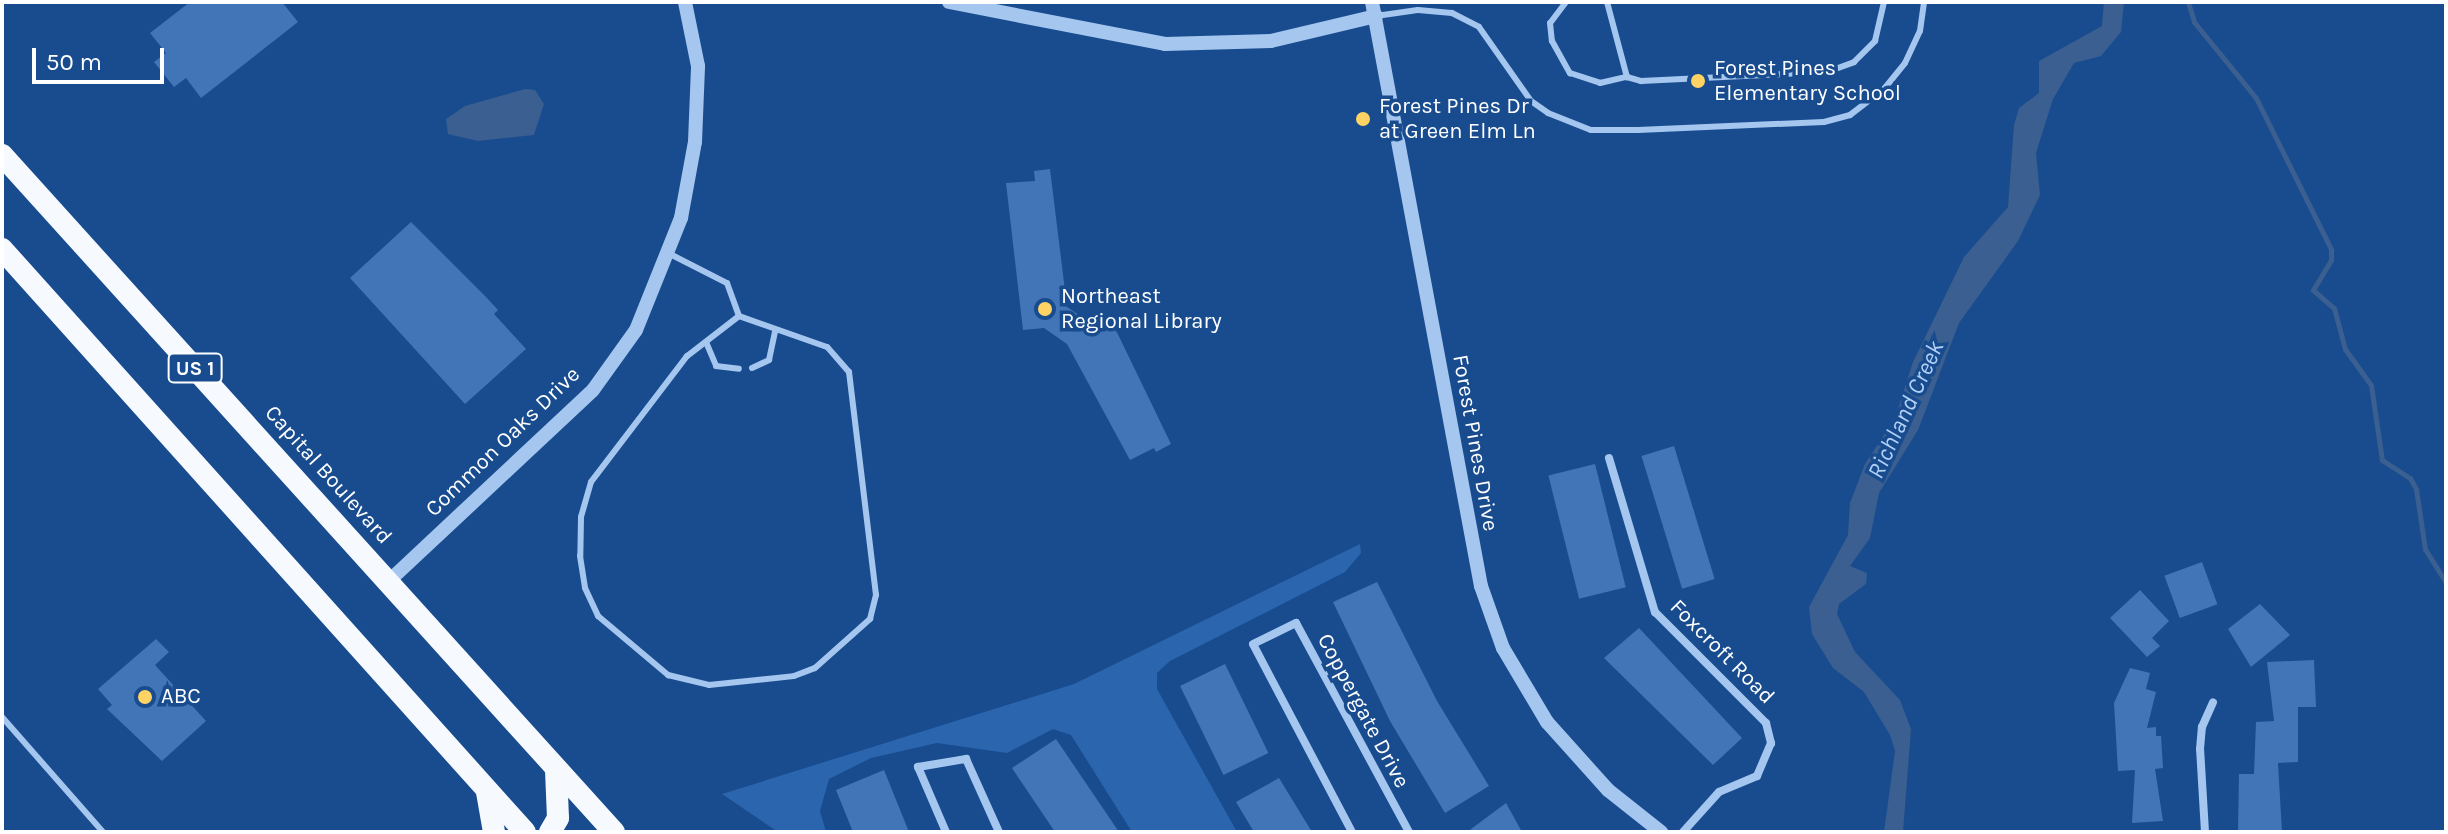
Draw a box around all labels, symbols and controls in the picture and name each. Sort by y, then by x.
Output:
scale bar [36,32,168,82]
text: 50 m [46,48,102,76]
place label: Forest Pines Elementary School [1714,55,1901,106]
marker: Forest Pines Elementary School [1689,72,1707,90]
place label: Forest Pines Dr at Green Elm Ln [1379,93,1536,144]
marker: Forest Pines Dr at Green Elm Ln [1354,110,1372,128]
place label: Northeast Regional Library [1061,283,1222,334]
marker: Northeast Regional Library [1036,300,1054,318]
water label: Richland Creek [1861,336,1951,484]
road number: US 1 [167,352,223,384]
street label: Forest Pines Drive [1446,353,1504,533]
street label: Common Oaks Drive [420,362,586,522]
street label: Capital Boulevard [259,400,397,550]
street label: Foxcroft Road [1664,594,1780,710]
street label: Coppergate Drive [1311,629,1415,793]
place label: ABC [161,684,201,710]
marker: ABC [136,688,154,706]

